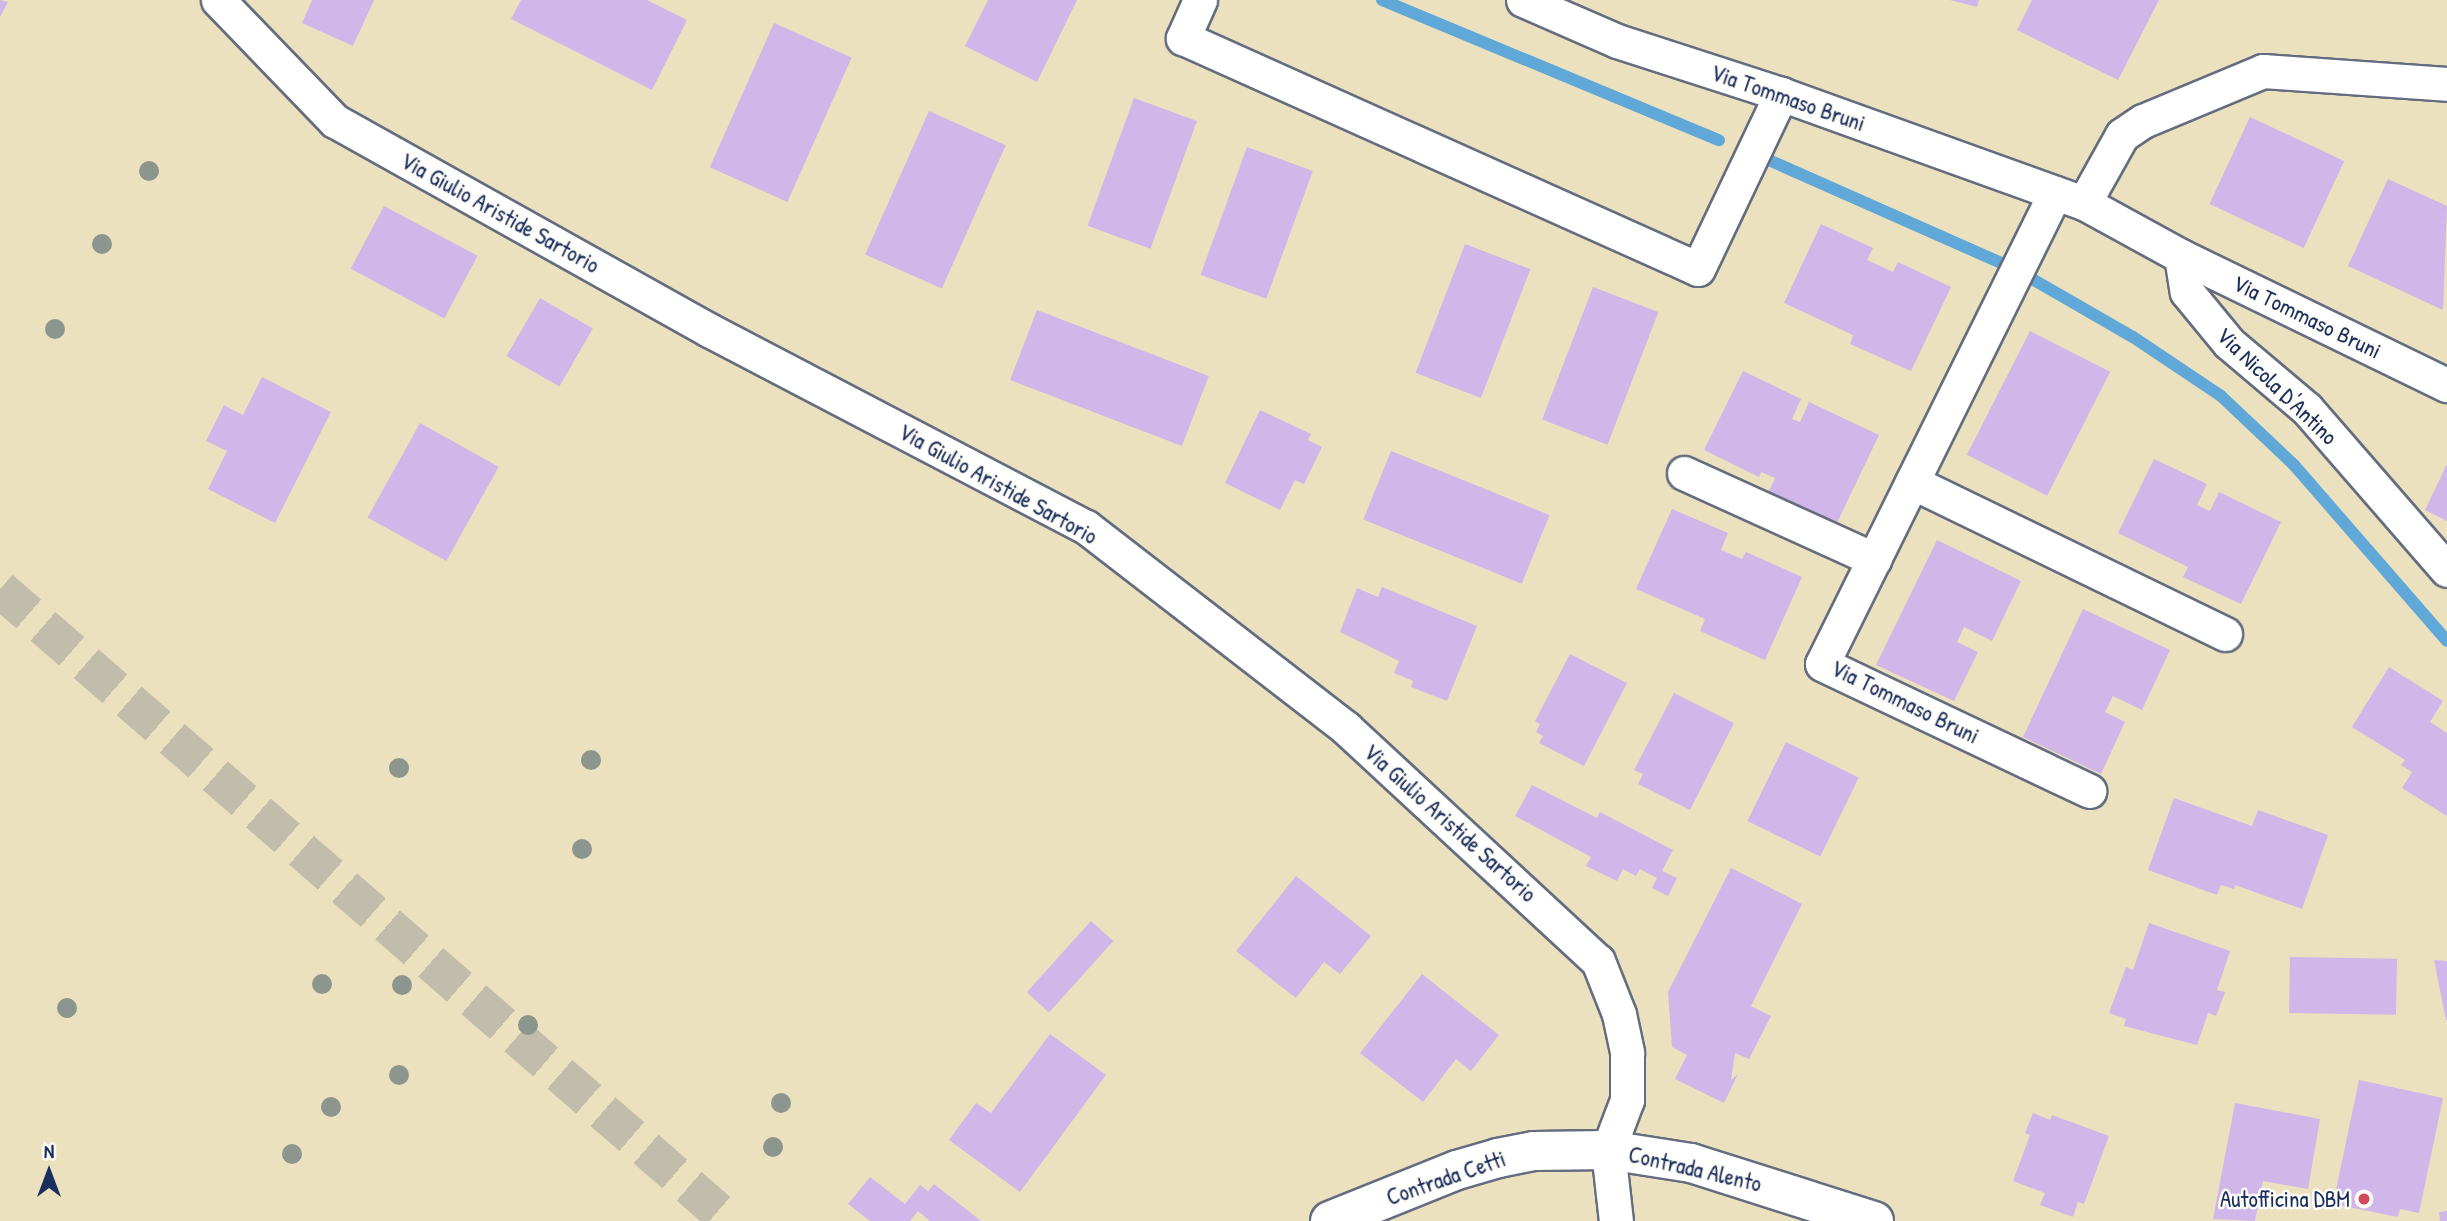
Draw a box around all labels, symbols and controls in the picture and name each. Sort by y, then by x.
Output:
street label: Via Tommaso Bruni [1707,59,1869,137]
street label: Via Giulio Aristide Sartorio [396,147,604,279]
street label: Via Tommaso Bruni [2228,269,2386,365]
street label: Via Nicola D'Antino [2211,321,2343,451]
street label: Via Giulio Aristide Sartorio [894,418,1102,550]
street label: Via Tommaso Bruni [1826,654,1984,750]
street label: Via Giulio Aristide Sartorio [1358,738,1542,908]
north arrow [14,1137,84,1207]
text: N [44,1138,54,1164]
street label: Contrada Alento [1626,1140,1764,1198]
street label: Contrada Cetti [1383,1145,1509,1211]
place label: Autofficina DBM [2220,1185,2350,1213]
marker: Autofficina DBM [2356,1191,2372,1207]

